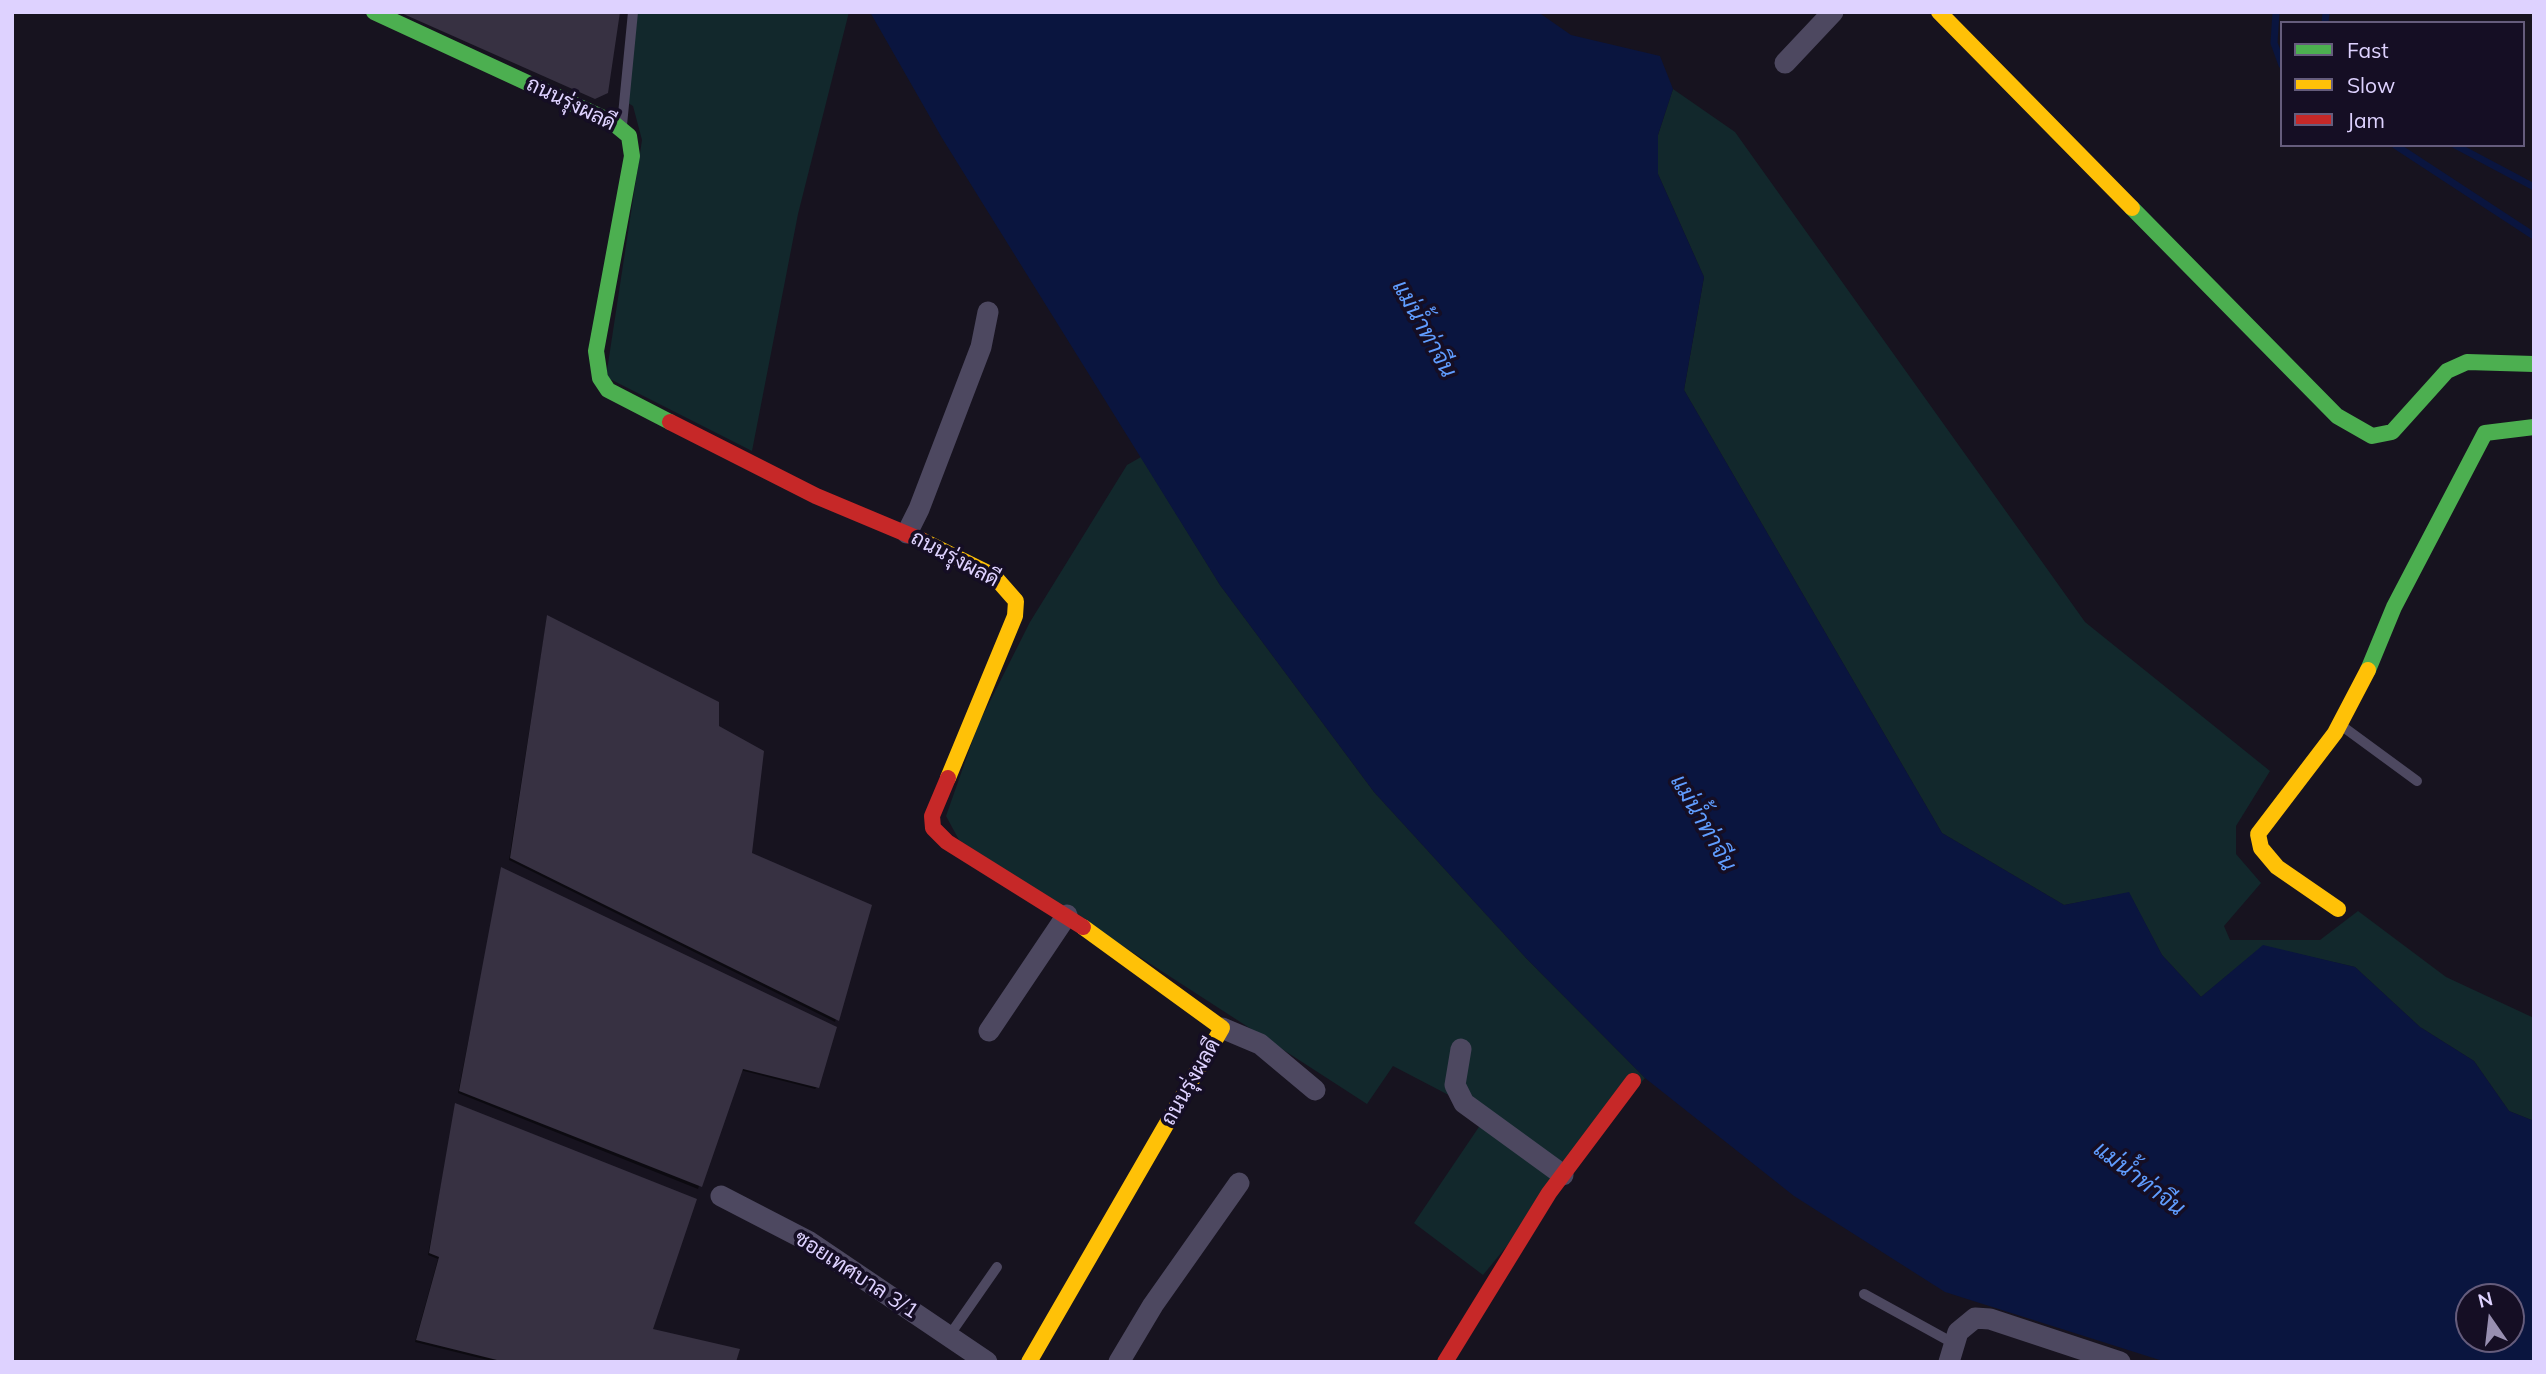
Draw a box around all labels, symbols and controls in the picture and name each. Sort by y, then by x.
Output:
legend [2280,21,2525,147]
text: Fast [2347,37,2389,63]
street label: ถนนรุ่งผลดี [522,72,620,136]
text: Slow [2347,72,2395,98]
text: Jam [2347,107,2385,133]
water label: แม่น้ำท่าจีน [1386,276,1462,382]
street label: ถนนรุ่งผลดี [907,525,1003,593]
water label: แม่น้ำท่าจีน [1664,770,1742,876]
street label: ถนนรุ่งผลดี [1156,1034,1226,1130]
water label: แม่น้ำท่าจีน [2088,1136,2190,1222]
street label: ซอยเทศบาล 3/1 [789,1226,923,1324]
north arrow [2455,1283,2525,1353]
text: N [2476,1286,2495,1313]

